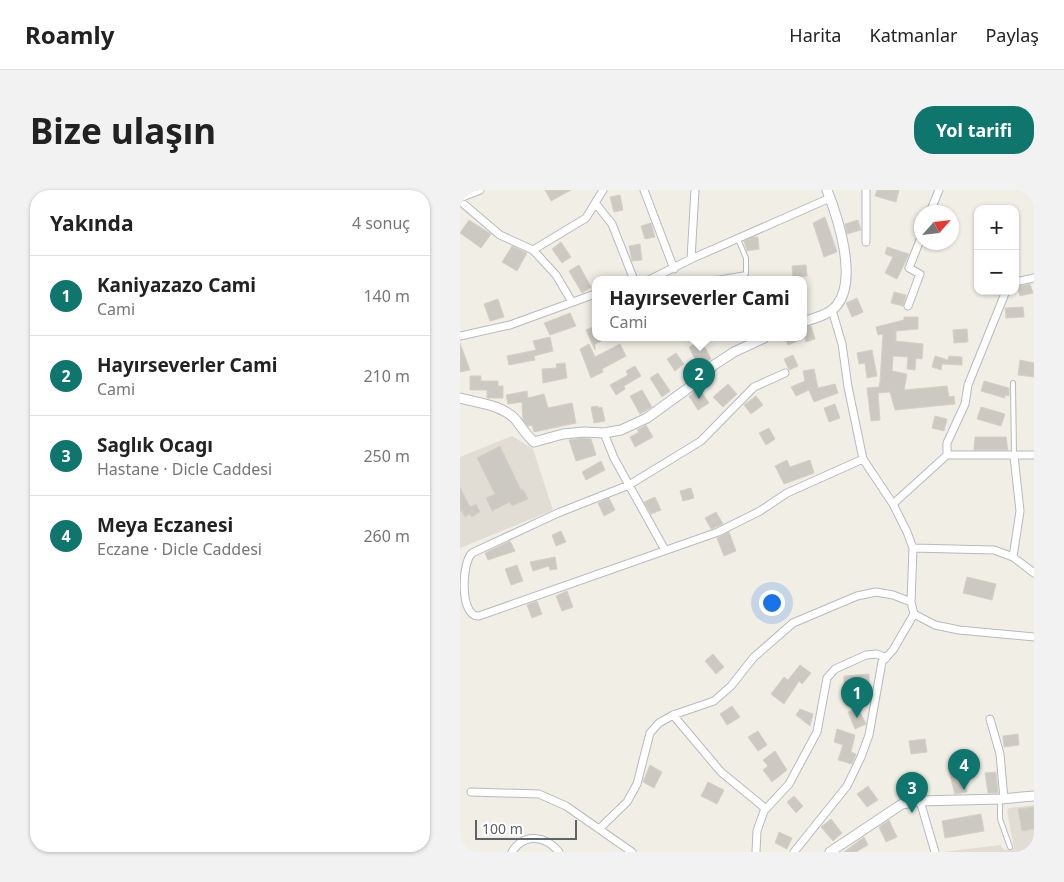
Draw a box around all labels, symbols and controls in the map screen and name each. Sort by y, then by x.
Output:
text: Roamly [25,18,114,51]
text: Harita [789,23,841,47]
text: Katmanlar [869,23,957,47]
text: Paylaş [985,23,1039,47]
button: Yol tarifi [914,106,1034,154]
text: Bize ulaşın [30,107,216,154]
north arrow [914,205,959,250]
map controls [974,205,1019,295]
button: + [974,205,1019,250]
text: Yakında [50,209,133,237]
text: 4 sonuç [352,212,410,234]
button: − [974,250,1019,295]
text: Kaniyazazo Cami [97,272,256,298]
popup [592,276,807,341]
text: 1 [61,285,71,307]
text: 140 m [363,285,410,307]
text: Hayırseverler Cami [609,285,790,311]
text: Cami [97,298,135,320]
text: Cami [609,311,648,333]
text: Hayırseverler Cami [97,352,277,378]
pin: 2 [683,358,715,399]
text: 2 [61,365,71,387]
text: 210 m [363,365,410,387]
text: Cami [97,378,135,400]
text: Saglık Ocagı [97,432,213,458]
text: 3 [61,445,71,467]
text: 250 m [363,445,410,467]
text: Hastane · Dicle Caddesi [97,458,272,480]
text: Meya Eczanesi [97,512,233,538]
text: 4 [61,525,71,547]
text: 260 m [363,525,410,547]
text: Eczane · Dicle Caddesi [97,538,262,560]
your location [759,590,785,616]
pin: 1 [841,677,873,718]
pin: 4 [948,749,980,790]
pin: 3 [896,772,928,813]
scale bar [475,817,578,840]
text: 100 m [482,819,523,838]

